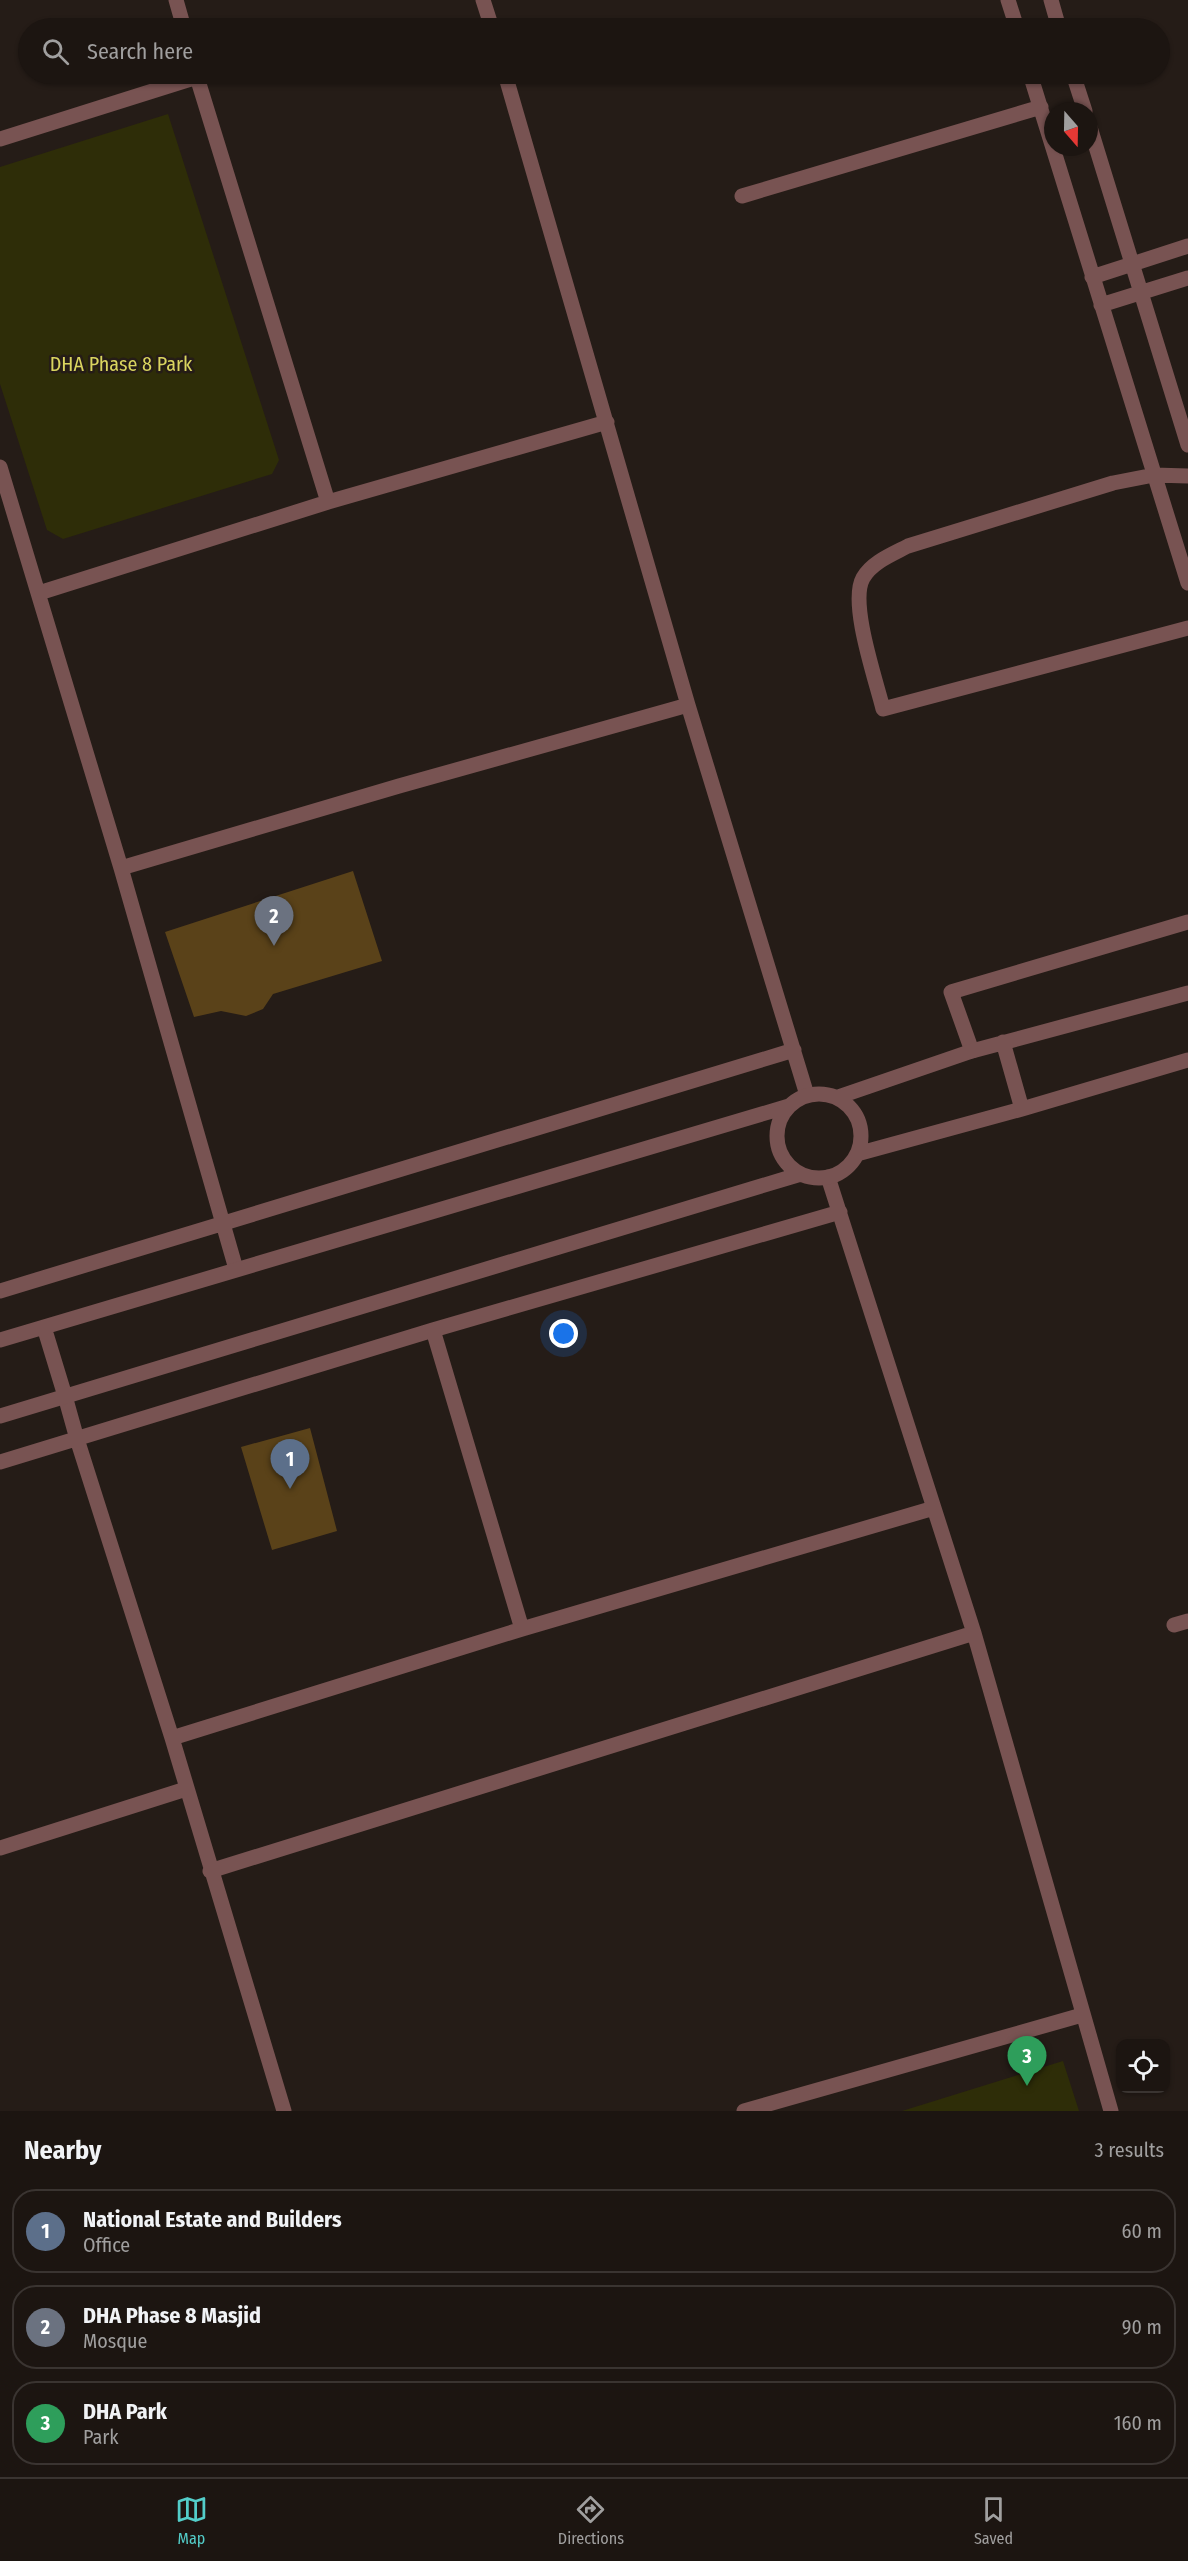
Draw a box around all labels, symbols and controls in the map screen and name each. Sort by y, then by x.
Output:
search box [18,18,1170,84]
icon: search [39,35,72,68]
text: Search here [87,38,193,65]
north arrow [1044,102,1098,156]
park label: DHA Phase 8 Park [50,352,193,376]
pin: 2 [254,896,294,946]
your location [549,1319,578,1348]
pin: 1 [270,1440,310,1489]
pin: 3 [1008,2036,1046,2086]
map controls [1116,2039,1170,2093]
button: locate [1116,2039,1170,2093]
text: Nearby [24,2135,101,2166]
text: 3 results [1095,2138,1164,2162]
text: National Estate and Builders [83,2206,342,2233]
text: 1 [41,2219,50,2243]
text: 60 m [1122,2219,1162,2243]
text: Office [83,2233,130,2257]
text: DHA Phase 8 Masjid [83,2302,261,2329]
text: 2 [41,2315,50,2339]
text: 90 m [1122,2315,1162,2339]
text: Mosque [83,2329,147,2353]
text: DHA Park [83,2398,167,2425]
text: 3 [41,2411,50,2435]
text: 160 m [1114,2411,1162,2435]
text: Park [83,2425,119,2449]
tab: Map [175,2493,208,2548]
tab: Directions [558,2493,624,2548]
tab: Saved [974,2493,1013,2548]

